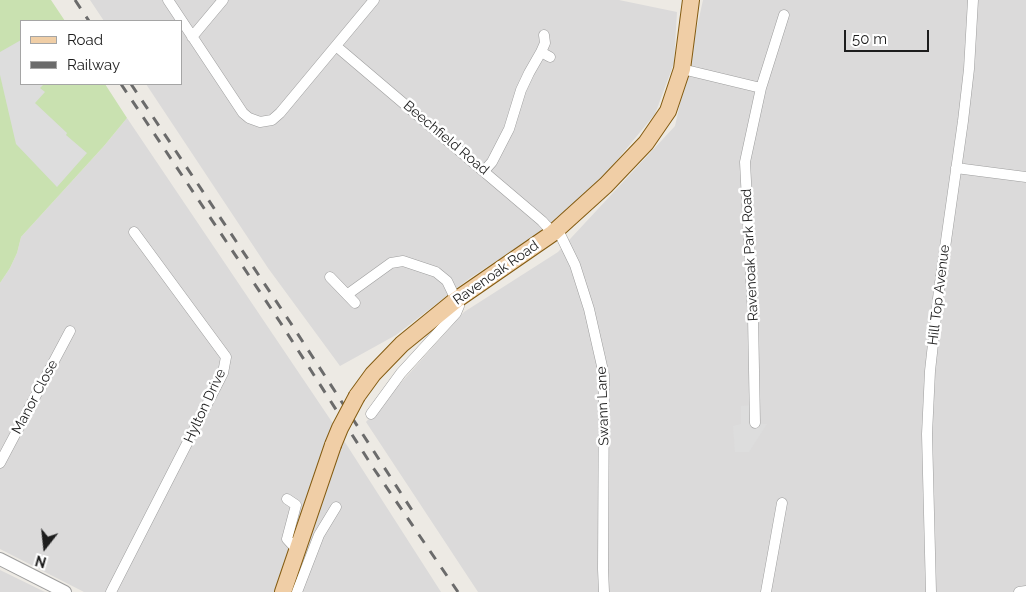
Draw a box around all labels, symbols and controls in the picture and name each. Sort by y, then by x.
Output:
legend [20,20,182,85]
scale bar [846,20,931,52]
text: 50 m [852,30,887,48]
text: Road [67,31,103,49]
text: Railway [67,56,120,74]
street label: Beechfield Road [400,97,492,179]
street label: Ravenoak Park Road [738,188,762,322]
street label: Ravenoak Road [450,237,542,309]
street label: Hill Top Avenue [924,244,954,346]
street label: Manor Close [8,357,62,437]
street label: Hylton Drive [181,366,229,446]
street label: Swann Lane [593,366,613,446]
north arrow [20,522,70,572]
text: N [34,552,48,571]

